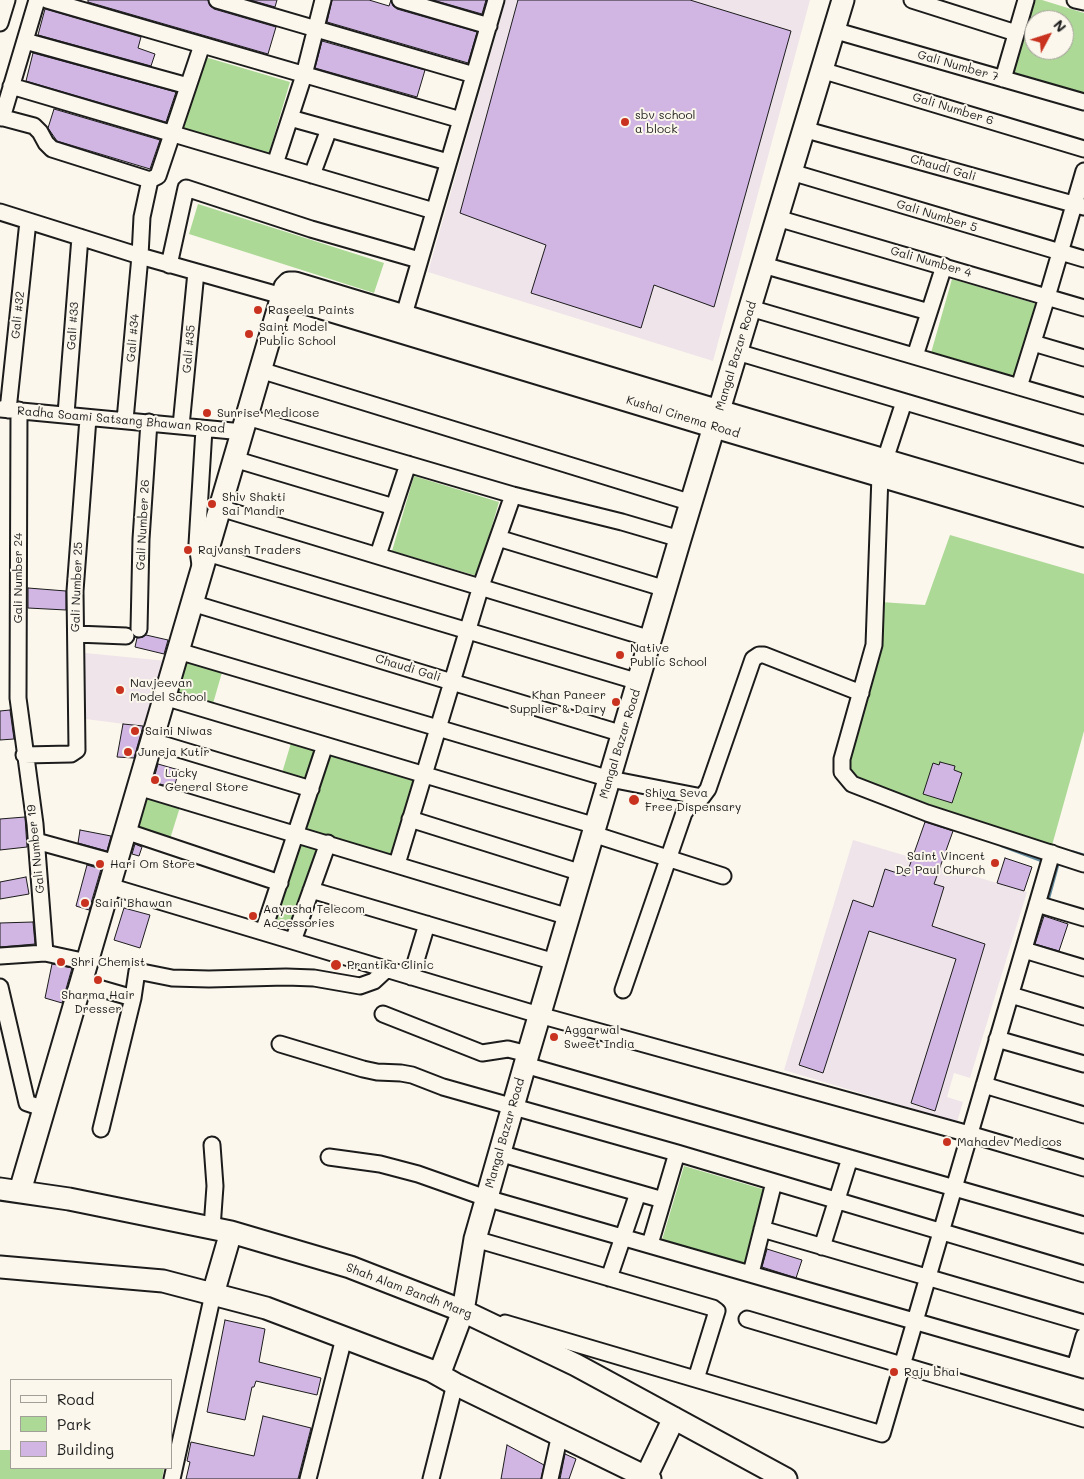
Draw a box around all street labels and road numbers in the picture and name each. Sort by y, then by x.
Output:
street label: Gali Number 7 [916,48,1000,84]
street label: Gali Number 6 [911,90,995,128]
street label: Chaudi Gali [909,152,977,184]
street label: Gali Number 5 [895,197,979,235]
street label: Gali Number 4 [889,244,973,280]
street label: Gali #32 [8,290,28,340]
street label: Mangal Bazar Road [712,299,760,413]
street label: Gali #33 [64,301,82,351]
street label: Gali #34 [124,313,142,363]
street label: Gali #35 [180,324,198,374]
street label: Kushal Cinema Road [625,393,741,441]
street label: Radha Soami Satsang Bhawan Road [17,404,225,436]
street label: Gali Number 26 [133,479,153,571]
street label: Gali Number 24 [11,533,25,623]
street label: Gali Number 25 [68,542,86,632]
street label: Chaudi Gali [374,651,442,685]
street label: Mangal Bazar Road [596,687,644,801]
street label: Gali Number 19 [24,804,48,894]
street label: Mangal Bazar Road [482,1076,528,1190]
street label: Shah Alam Bandh Marg [344,1260,474,1322]

